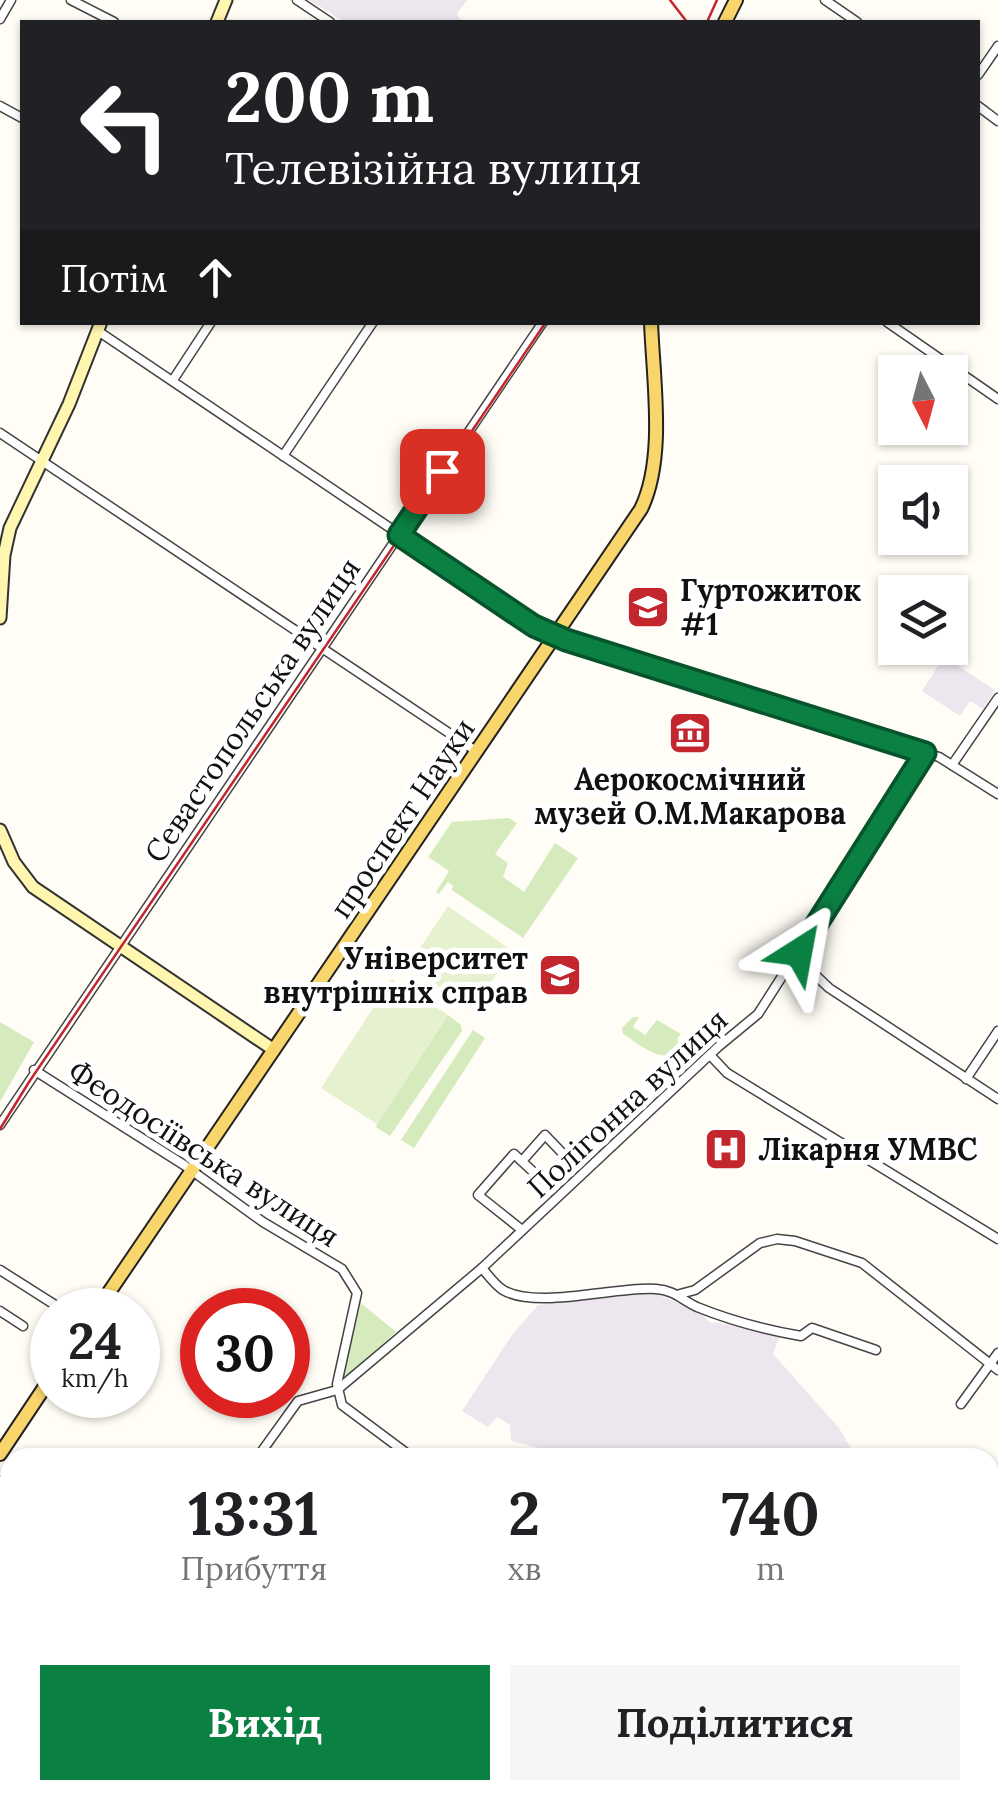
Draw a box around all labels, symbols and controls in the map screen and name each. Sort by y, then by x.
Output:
text: 200 m [225,52,434,141]
icon: left [60,60,190,190]
text: Телевізійна вулиця [225,139,642,196]
icon: ahead [188,250,243,305]
text: Потім [60,254,168,302]
north arrow [878,355,968,445]
map controls [878,355,968,665]
pin [400,429,485,514]
icon: arrive [415,444,470,499]
button: sound [878,465,968,555]
street label: Севастопольська вулиця [136,551,369,870]
place label: Гуртожиток #1 [680,571,861,643]
button: layers [878,575,968,665]
school or university icon: Гуртожиток #1 [625,584,671,630]
museum icon: Аерокосмічний музей О.М.Макарова [667,710,713,756]
street label: проспект Науки [321,711,484,926]
place label: Аерокосмічний музей О.М.Макарова [534,760,846,833]
position arrow [747,900,851,1004]
place label: Університет внутрішніх справ [263,939,528,1012]
school or university icon: Університет внутрішніх справ [537,952,583,998]
street label: Полігонна вулиця [519,1000,736,1206]
street label: Феодосіївська вулиця [61,1051,347,1256]
hospital icon: Лікарня УМВС [703,1126,749,1172]
place label: Лікарня УМВС [758,1130,978,1168]
speed limit sign: 30 [180,1288,310,1418]
text: 24 [68,1309,122,1373]
text: km/h [61,1362,129,1394]
text: 13:31 [188,1475,319,1551]
text: 2 [508,1475,540,1551]
text: 740 [722,1475,820,1551]
text: Прибуття [180,1548,327,1589]
text: хв [508,1548,541,1589]
text: m [756,1548,785,1589]
button: Вихід [40,1665,490,1780]
button: Поділитися [510,1665,960,1780]

